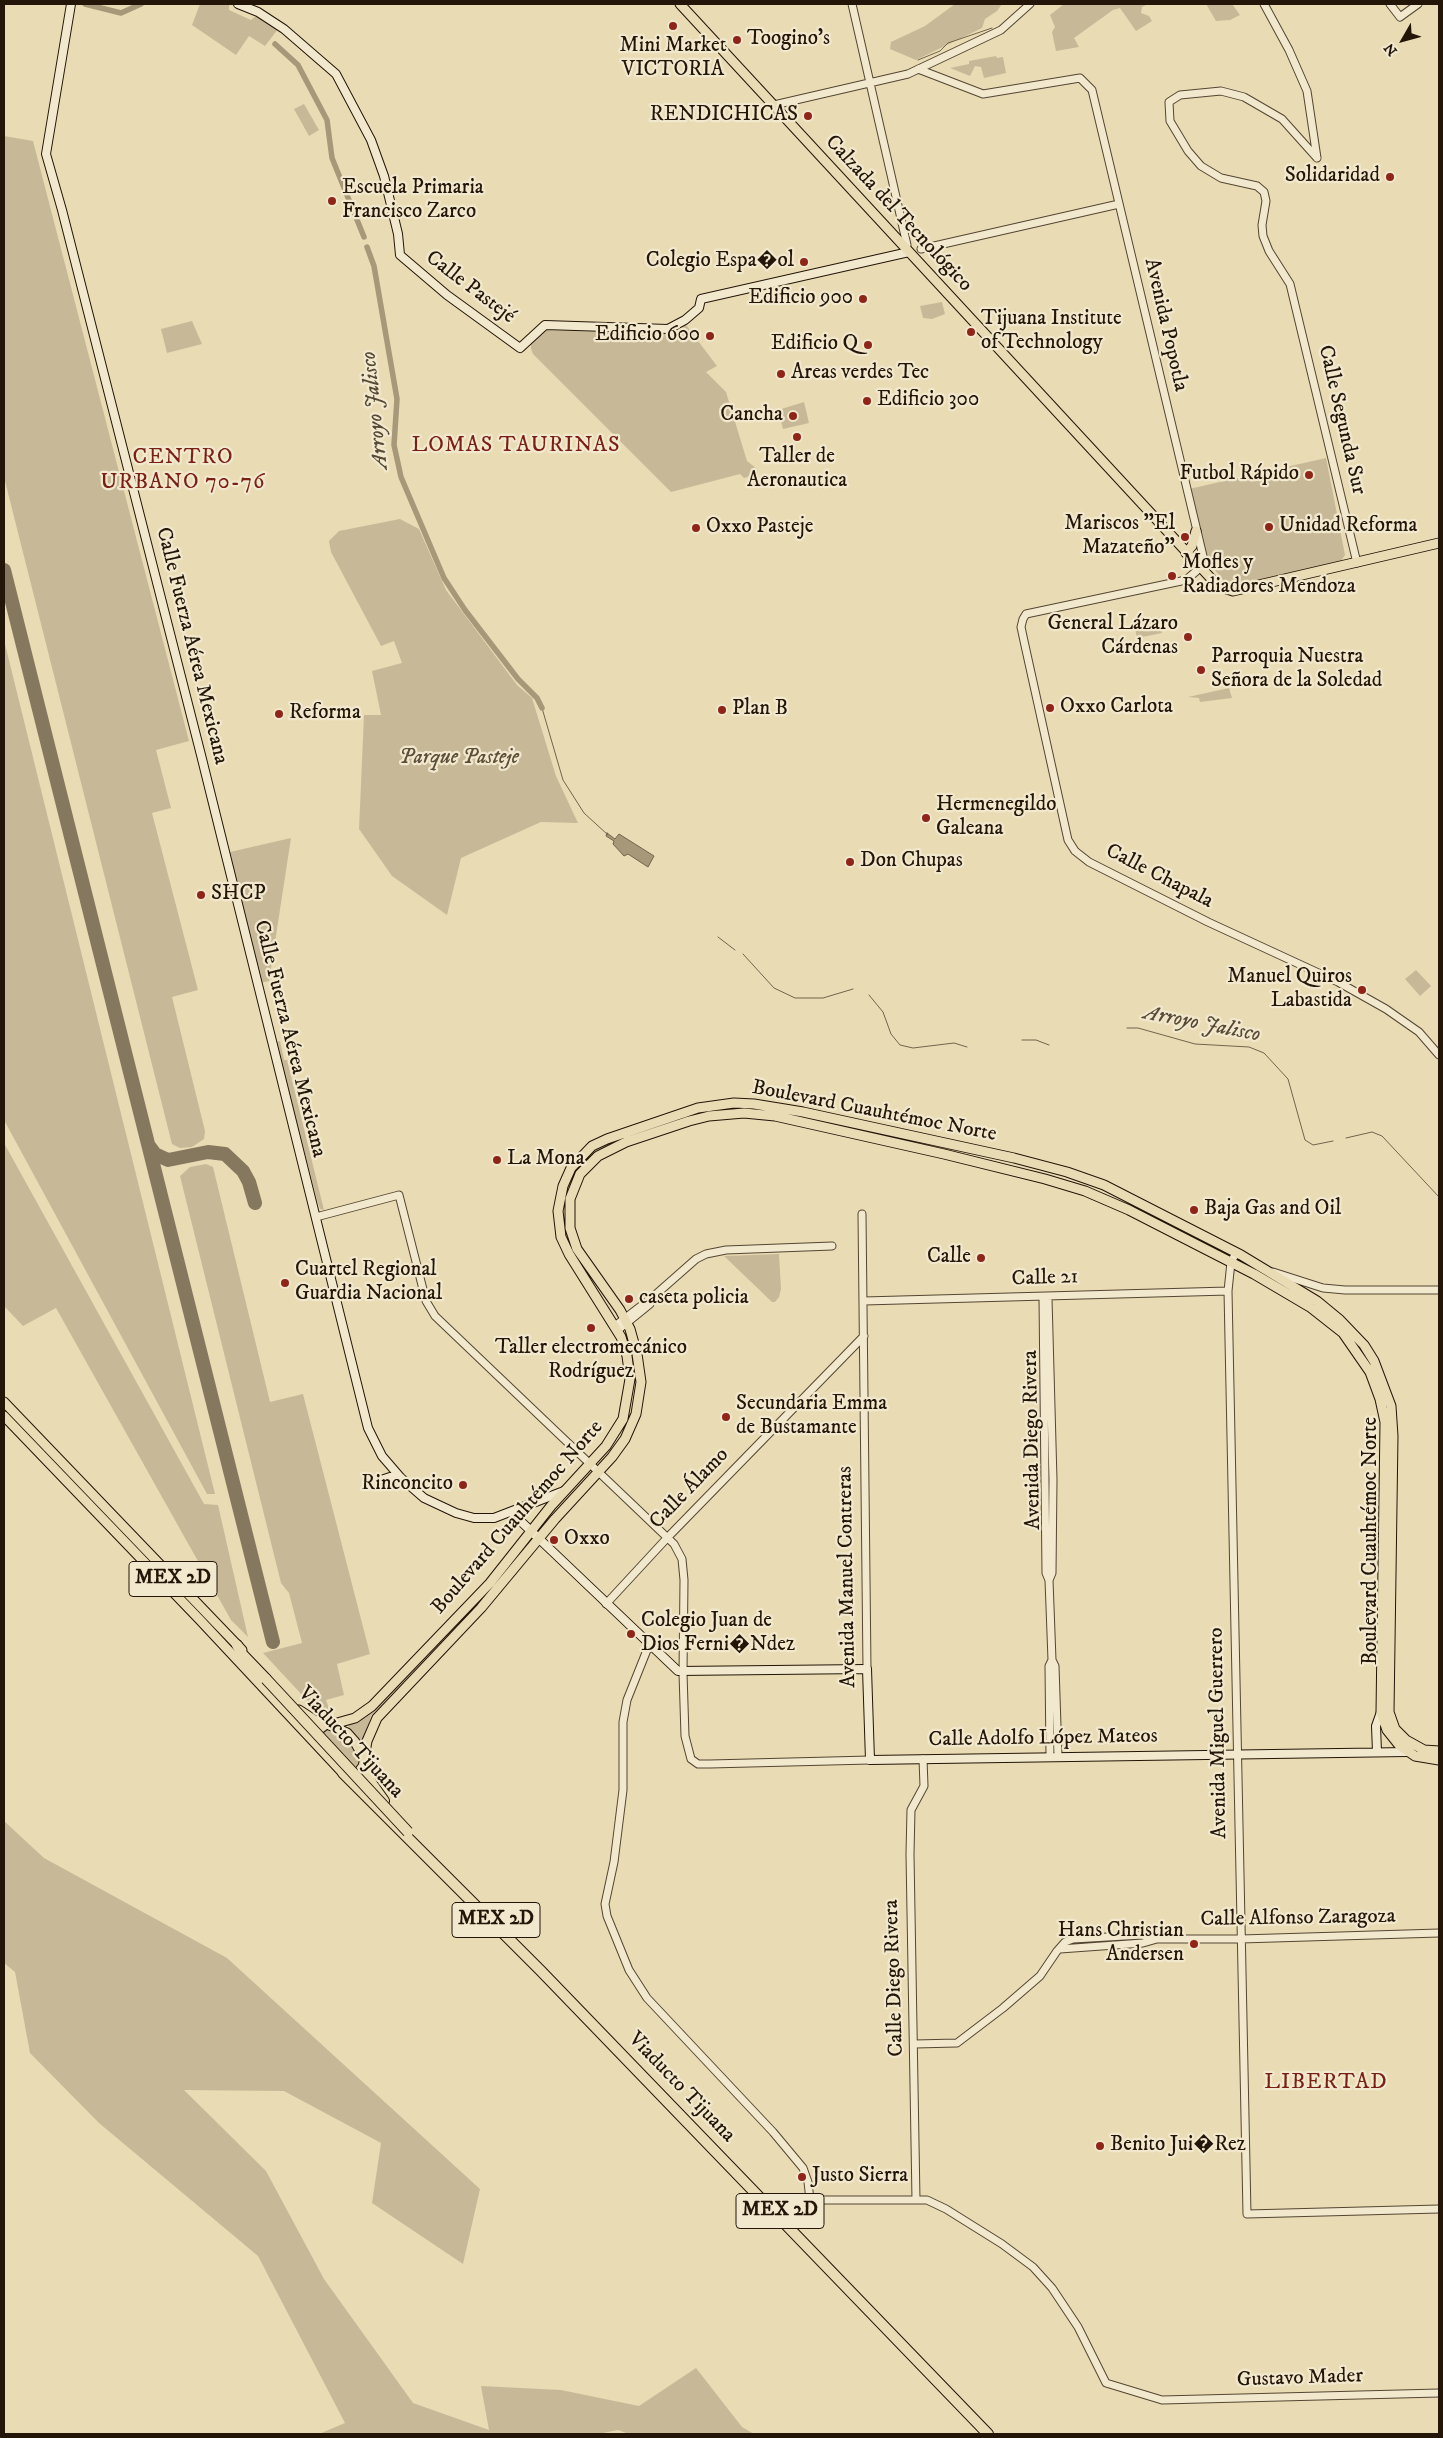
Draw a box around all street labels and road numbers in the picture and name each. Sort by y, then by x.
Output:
street label: Calzada del Tecnológico [819,130,977,298]
street label: Calle Pastejé [420,246,520,330]
street label: Avenida Popotla [1137,256,1193,394]
street label: Calle Segunda Sur [1312,343,1370,497]
street label: Calle Fuerza Aérea Mexicana [149,525,233,767]
street label: Calle Chapala [1101,839,1217,915]
street label: Calle Fuerza Aérea Mexicana [247,918,331,1160]
street label: Boulevard Cuauhtémoc Norte [750,1076,998,1148]
street label: Calle 21 [1011,1265,1079,1293]
street label: Avenida Diego Rivera [1019,1350,1047,1530]
street label: Boulevard Cuauhtémoc Norte [427,1416,609,1620]
street label: Boulevard Cuauhtémoc Norte [1359,1417,1385,1665]
street label: Calle Álamo [645,1443,735,1535]
street label: Avenida Manuel Contreras [833,1466,863,1688]
road number: MEX 2D [129,1562,217,1596]
street label: Avenida Miguel Guerrero [1205,1627,1233,1839]
street label: Viaducto Tijuana [292,1682,408,1804]
street label: Calle Adolfo López Mateos [928,1724,1158,1754]
street label: Calle Diego Rivera [880,1899,910,2057]
road number: MEX 2D [452,1902,540,1938]
street label: Calle Alfonso Zaragoza [1200,1905,1396,1933]
street label: Viaducto Tijuana [622,2028,740,2148]
road number: MEX 2D [736,2194,824,2228]
street label: Gustavo Mader [1236,2364,1364,2394]

